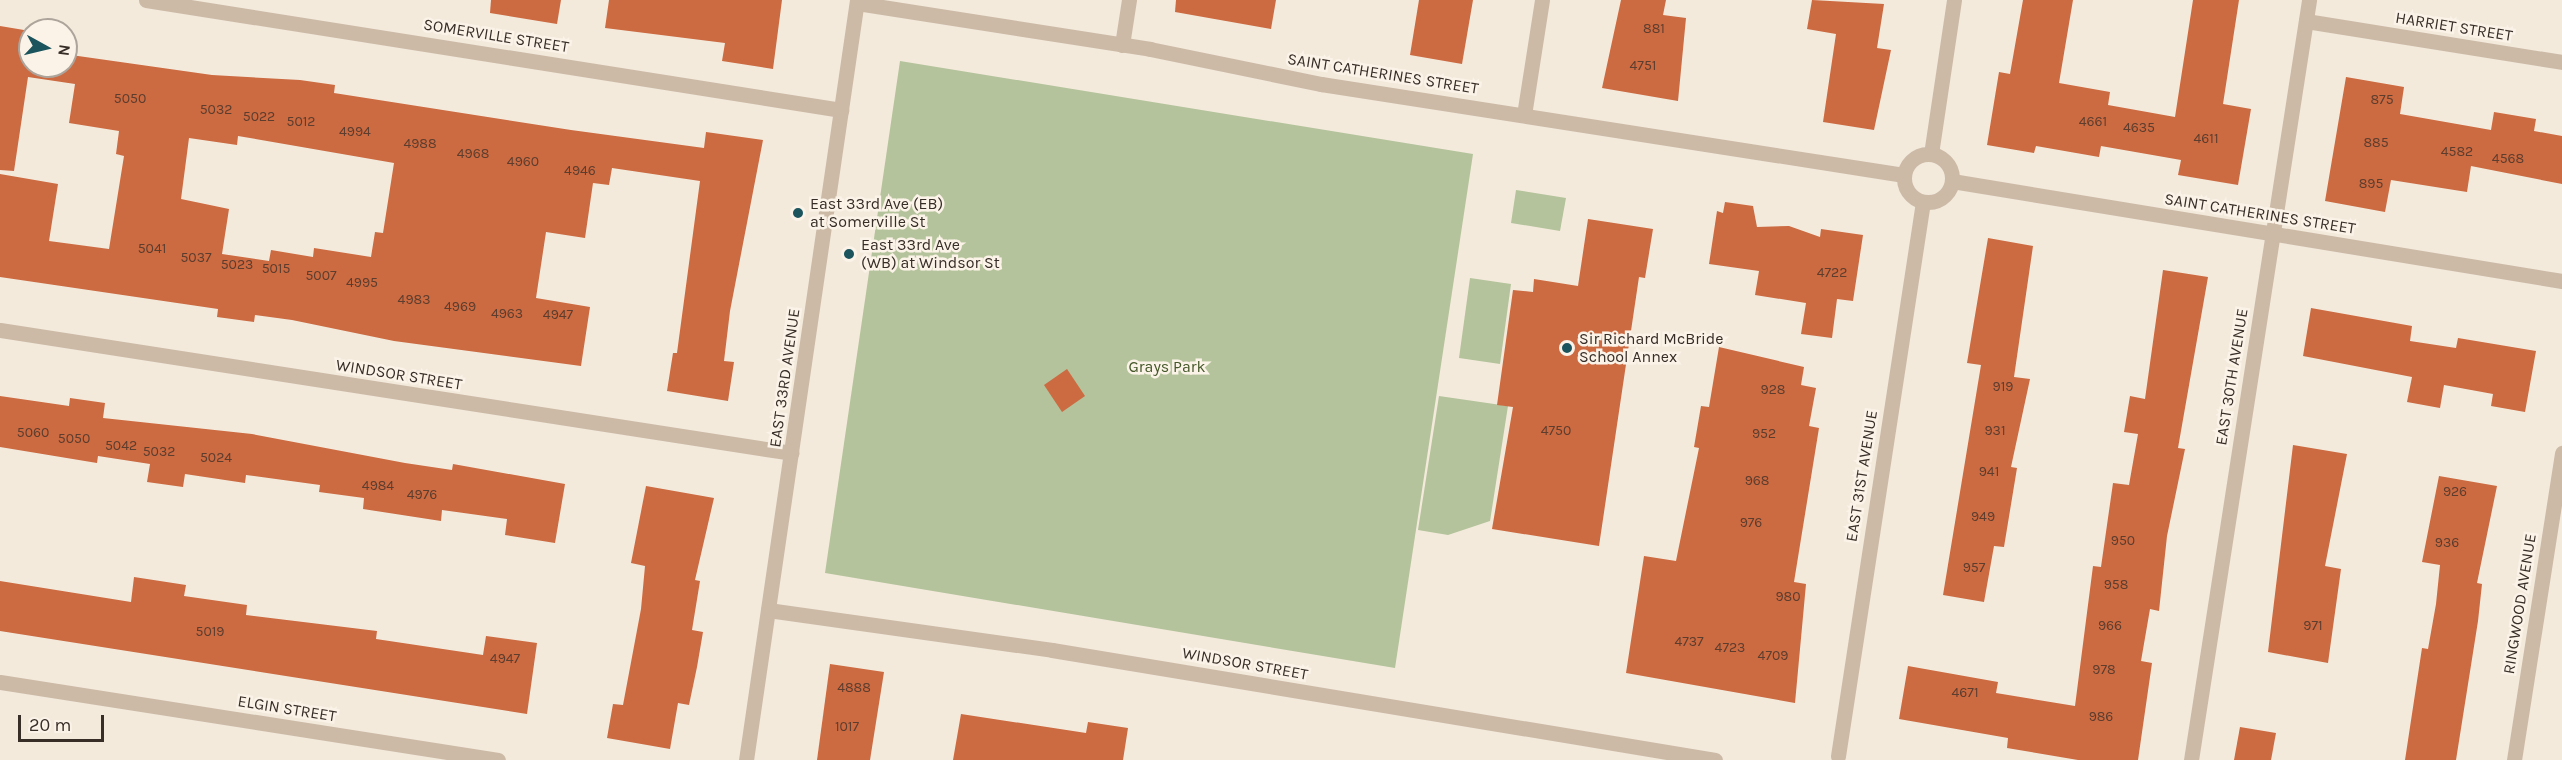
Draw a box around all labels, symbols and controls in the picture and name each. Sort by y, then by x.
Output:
street label: HARRIET STREET [2394,8,2514,46]
street label: SOMERVILLE STREET [422,15,570,57]
north arrow [18,18,78,78]
house number: 881 [1643,21,1665,37]
text: N [54,43,75,57]
street label: SAINT CATHERINES STREET [1286,49,1480,99]
house number: 4751 [1630,58,1656,74]
house number: 5050 [114,91,146,107]
house number: 875 [2370,92,2394,108]
house number: 5032 [200,102,232,118]
house number: 5022 [243,109,275,125]
house number: 5012 [287,114,315,130]
house number: 4661 [2079,114,2107,130]
house number: 4635 [2123,120,2155,136]
house number: 4994 [339,124,371,140]
house number: 4611 [2193,131,2219,147]
house number: 885 [2363,135,2389,151]
house number: 4988 [403,136,437,152]
house number: 4582 [2441,144,2473,160]
house number: 4968 [457,146,489,162]
house number: 4568 [2492,151,2524,167]
house number: 4960 [507,154,539,170]
house number: 4946 [564,163,596,179]
house number: 895 [2359,176,2383,192]
street label: SAINT CATHERINES STREET [2163,189,2357,239]
place label: East 33rd Ave (EB) at Somerville St [810,194,943,232]
marker: East 33rd Ave (EB) at Somerville St [791,206,805,220]
place label: East 33rd Ave (WB) at Windsor St [861,235,1000,273]
house number: 5041 [138,241,166,257]
marker: East 33rd Ave (WB) at Windsor St [842,247,856,261]
house number: 5037 [180,250,212,266]
house number: 5023 [221,257,253,273]
house number: 5015 [262,261,290,277]
house number: 4722 [1817,265,1847,281]
house number: 5007 [305,268,337,284]
house number: 4995 [346,275,378,291]
house number: 4983 [398,292,430,308]
house number: 4969 [444,299,476,315]
house number: 4963 [491,306,523,322]
house number: 4947 [543,307,573,323]
street label: EAST 33RD AVENUE [766,307,804,449]
street label: EAST 30TH AVENUE [2212,307,2252,447]
place label: Sir Richard McBride School Annex [1579,329,1723,367]
marker: Sir Richard McBride School Annex [1560,341,1574,355]
street label: WINDSOR STREET [335,356,463,394]
park label: Grays Park [1128,357,1206,377]
house number: 919 [1993,379,2013,395]
house number: 928 [1761,382,1785,398]
street label: EAST 31ST AVENUE [1842,409,1882,543]
house number: 4750 [1541,423,1571,439]
house number: 931 [1984,423,2006,439]
house number: 5060 [17,425,49,441]
house number: 952 [1752,426,1776,442]
house number: 5050 [58,431,90,447]
house number: 5042 [105,438,137,454]
house number: 5032 [143,444,175,460]
house number: 5024 [200,450,232,466]
house number: 941 [1979,464,1999,480]
house number: 968 [1745,473,1769,489]
house number: 4984 [362,478,394,494]
house number: 926 [2443,484,2467,500]
house number: 4976 [407,487,437,503]
house number: 949 [1971,509,1995,525]
house number: 976 [1740,515,1762,531]
street label: RINGWOOD AVENUE [2499,532,2541,676]
house number: 950 [2111,533,2135,549]
house number: 936 [2435,535,2459,551]
house number: 957 [1963,560,1985,576]
house number: 958 [2104,577,2128,593]
house number: 980 [1775,589,1801,605]
house number: 966 [2098,618,2122,634]
house number: 971 [2303,618,2323,634]
house number: 5019 [196,624,224,640]
house number: 4737 [1674,634,1704,650]
house number: 4723 [1715,640,1745,656]
street label: WINDSOR STREET [1181,643,1309,685]
house number: 4709 [1758,648,1788,664]
house number: 4947 [490,651,520,667]
house number: 978 [2092,662,2116,678]
house number: 4888 [837,680,871,696]
house number: 4671 [1951,685,1979,701]
street label: ELGIN STREET [236,692,338,726]
scale bar [21,703,106,741]
house number: 986 [2089,709,2113,725]
text: 20 m [29,714,71,736]
house number: 1017 [835,719,859,735]

